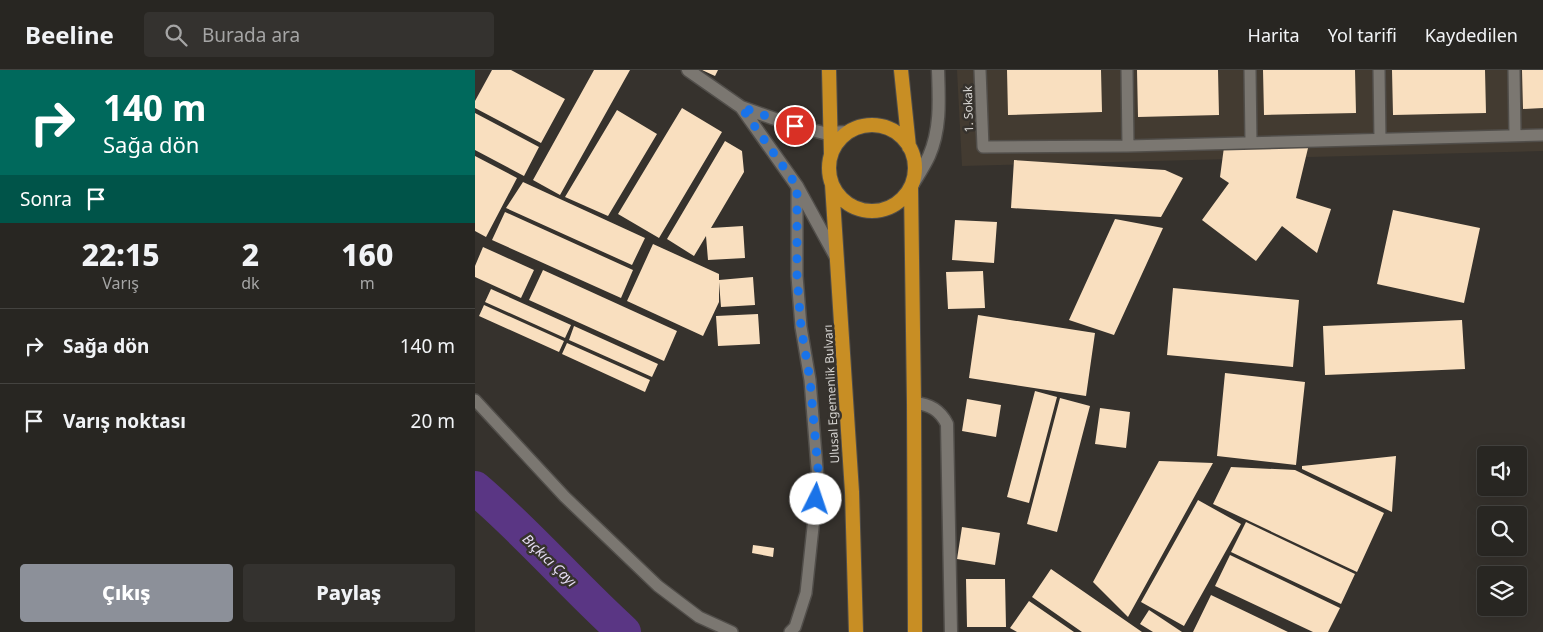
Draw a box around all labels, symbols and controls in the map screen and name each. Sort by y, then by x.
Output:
search box [144,12,494,57]
text: Beeline [25,18,114,51]
icon: search [162,21,190,49]
text: Burada ara [202,22,300,48]
text: Harita [1248,23,1300,47]
text: Yol tarifi [1328,23,1397,47]
text: Kaydedilen [1425,23,1518,47]
text: 140 m [103,84,206,131]
street label: 1. Sokak [959,85,977,133]
icon: right [20,90,85,155]
pin [774,105,816,147]
icon: arrive [781,112,809,140]
text: Sağa dön [103,129,199,159]
icon: arrive [82,185,110,213]
text: Sonra [20,186,72,212]
text: 22:15 [82,234,160,275]
text: 2 [242,234,259,275]
text: 160 [341,234,393,275]
text: Varış [102,272,139,294]
text: dk [241,272,260,294]
text: m [360,272,375,294]
street label: Ulusal Egemenlik Bulvarı [819,324,843,464]
icon: right [20,332,48,360]
text: Sağa dön [63,333,149,359]
text: 140 m [400,333,455,359]
icon: arrive [20,407,48,435]
text: Varış noktası [63,408,186,434]
text: 20 m [411,408,455,434]
map controls [1477,446,1527,616]
button: sound [1477,446,1527,496]
position arrow [789,472,841,524]
button: search [1477,506,1527,556]
water label: Bıçkıcı Çayı [519,529,582,591]
button: Çıkış [20,564,233,622]
button: Paylaş [243,564,455,622]
button: layers [1477,566,1527,616]

